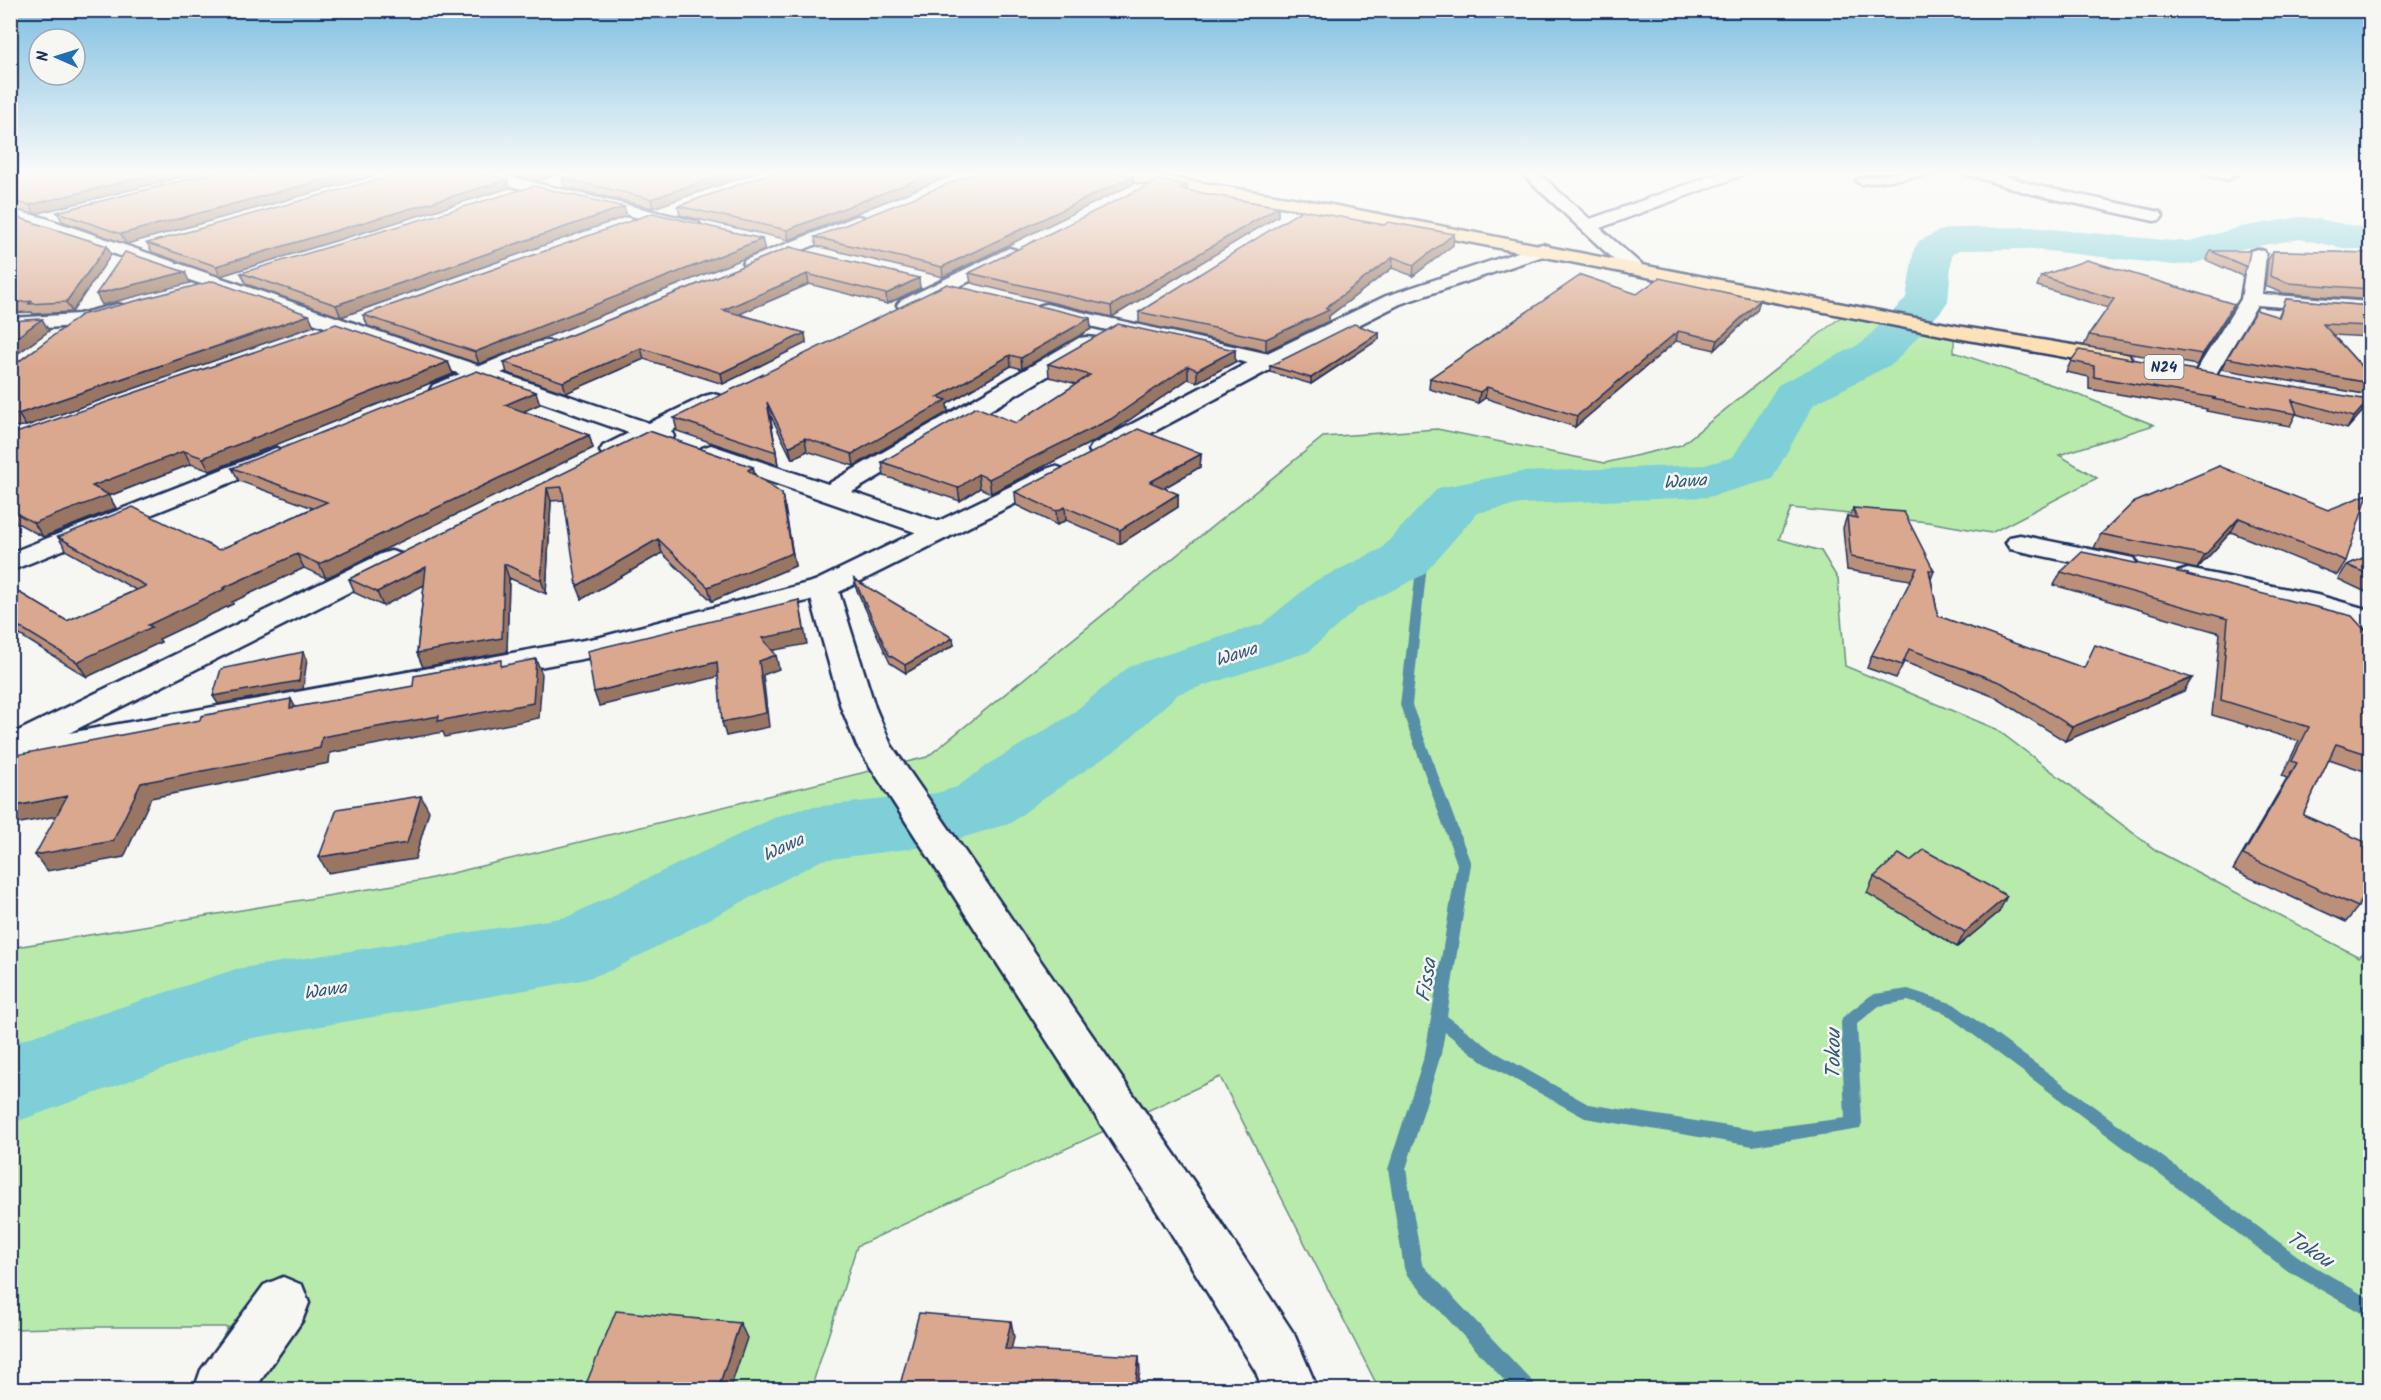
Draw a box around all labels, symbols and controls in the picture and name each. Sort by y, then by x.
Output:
north arrow [27,27,87,87]
text: N [31,51,56,62]
road number: N24 [2144,355,2184,379]
water label: Wawa [1663,466,1709,498]
water label: Wawa [1211,635,1263,676]
water label: Wawa [758,825,811,871]
water label: Fissa [1408,955,1447,1004]
water label: Wawa [302,974,350,1009]
water label: Tokou [1818,1026,1851,1079]
water label: Tokou [2279,1223,2342,1279]

